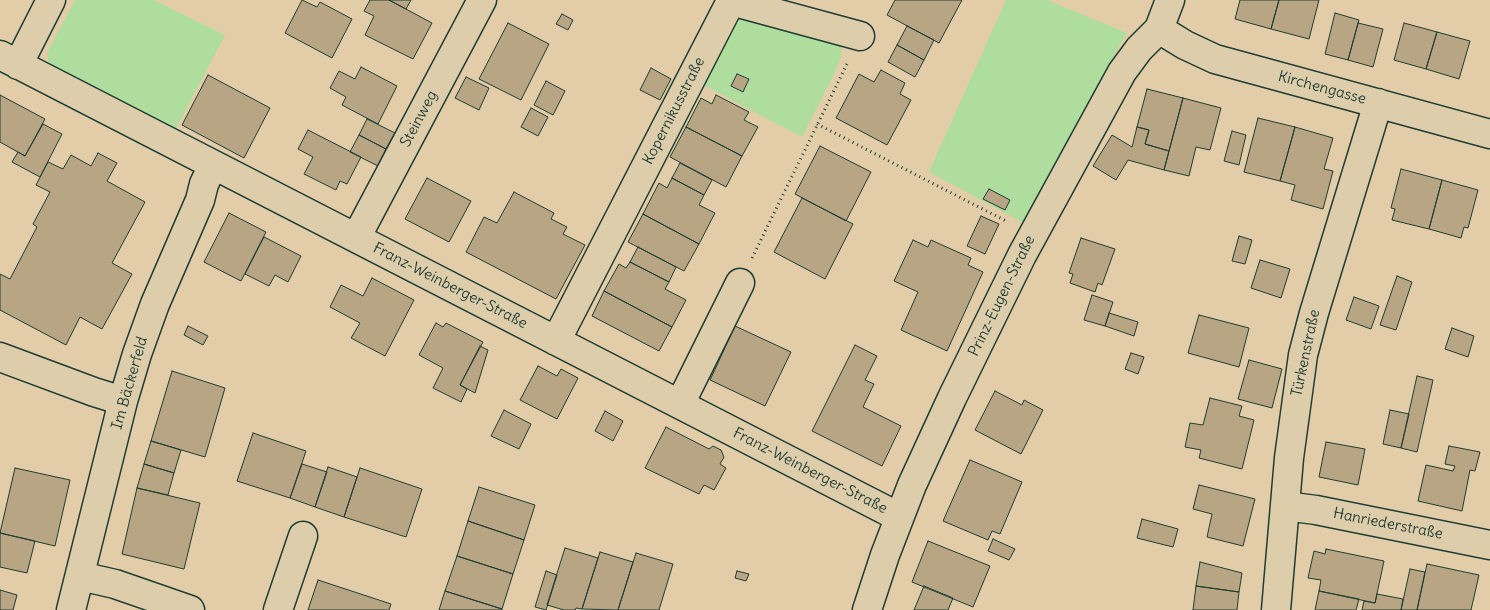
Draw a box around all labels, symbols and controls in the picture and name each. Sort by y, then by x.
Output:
street label: Kopernikusstraße [639,54,709,168]
street label: Kirchengasse [1276,68,1368,108]
street label: Steinweg [397,88,441,150]
street label: Prinz-Eugen-Straße [965,233,1039,359]
street label: Franz-Weinberger-Straße [370,239,530,333]
street label: Türkenstraße [1288,308,1324,398]
street label: Im Bäckerfeld [108,335,152,431]
street label: Franz-Weinberger-Straße [730,424,890,518]
street label: Hanriederstraße [1332,505,1444,543]

